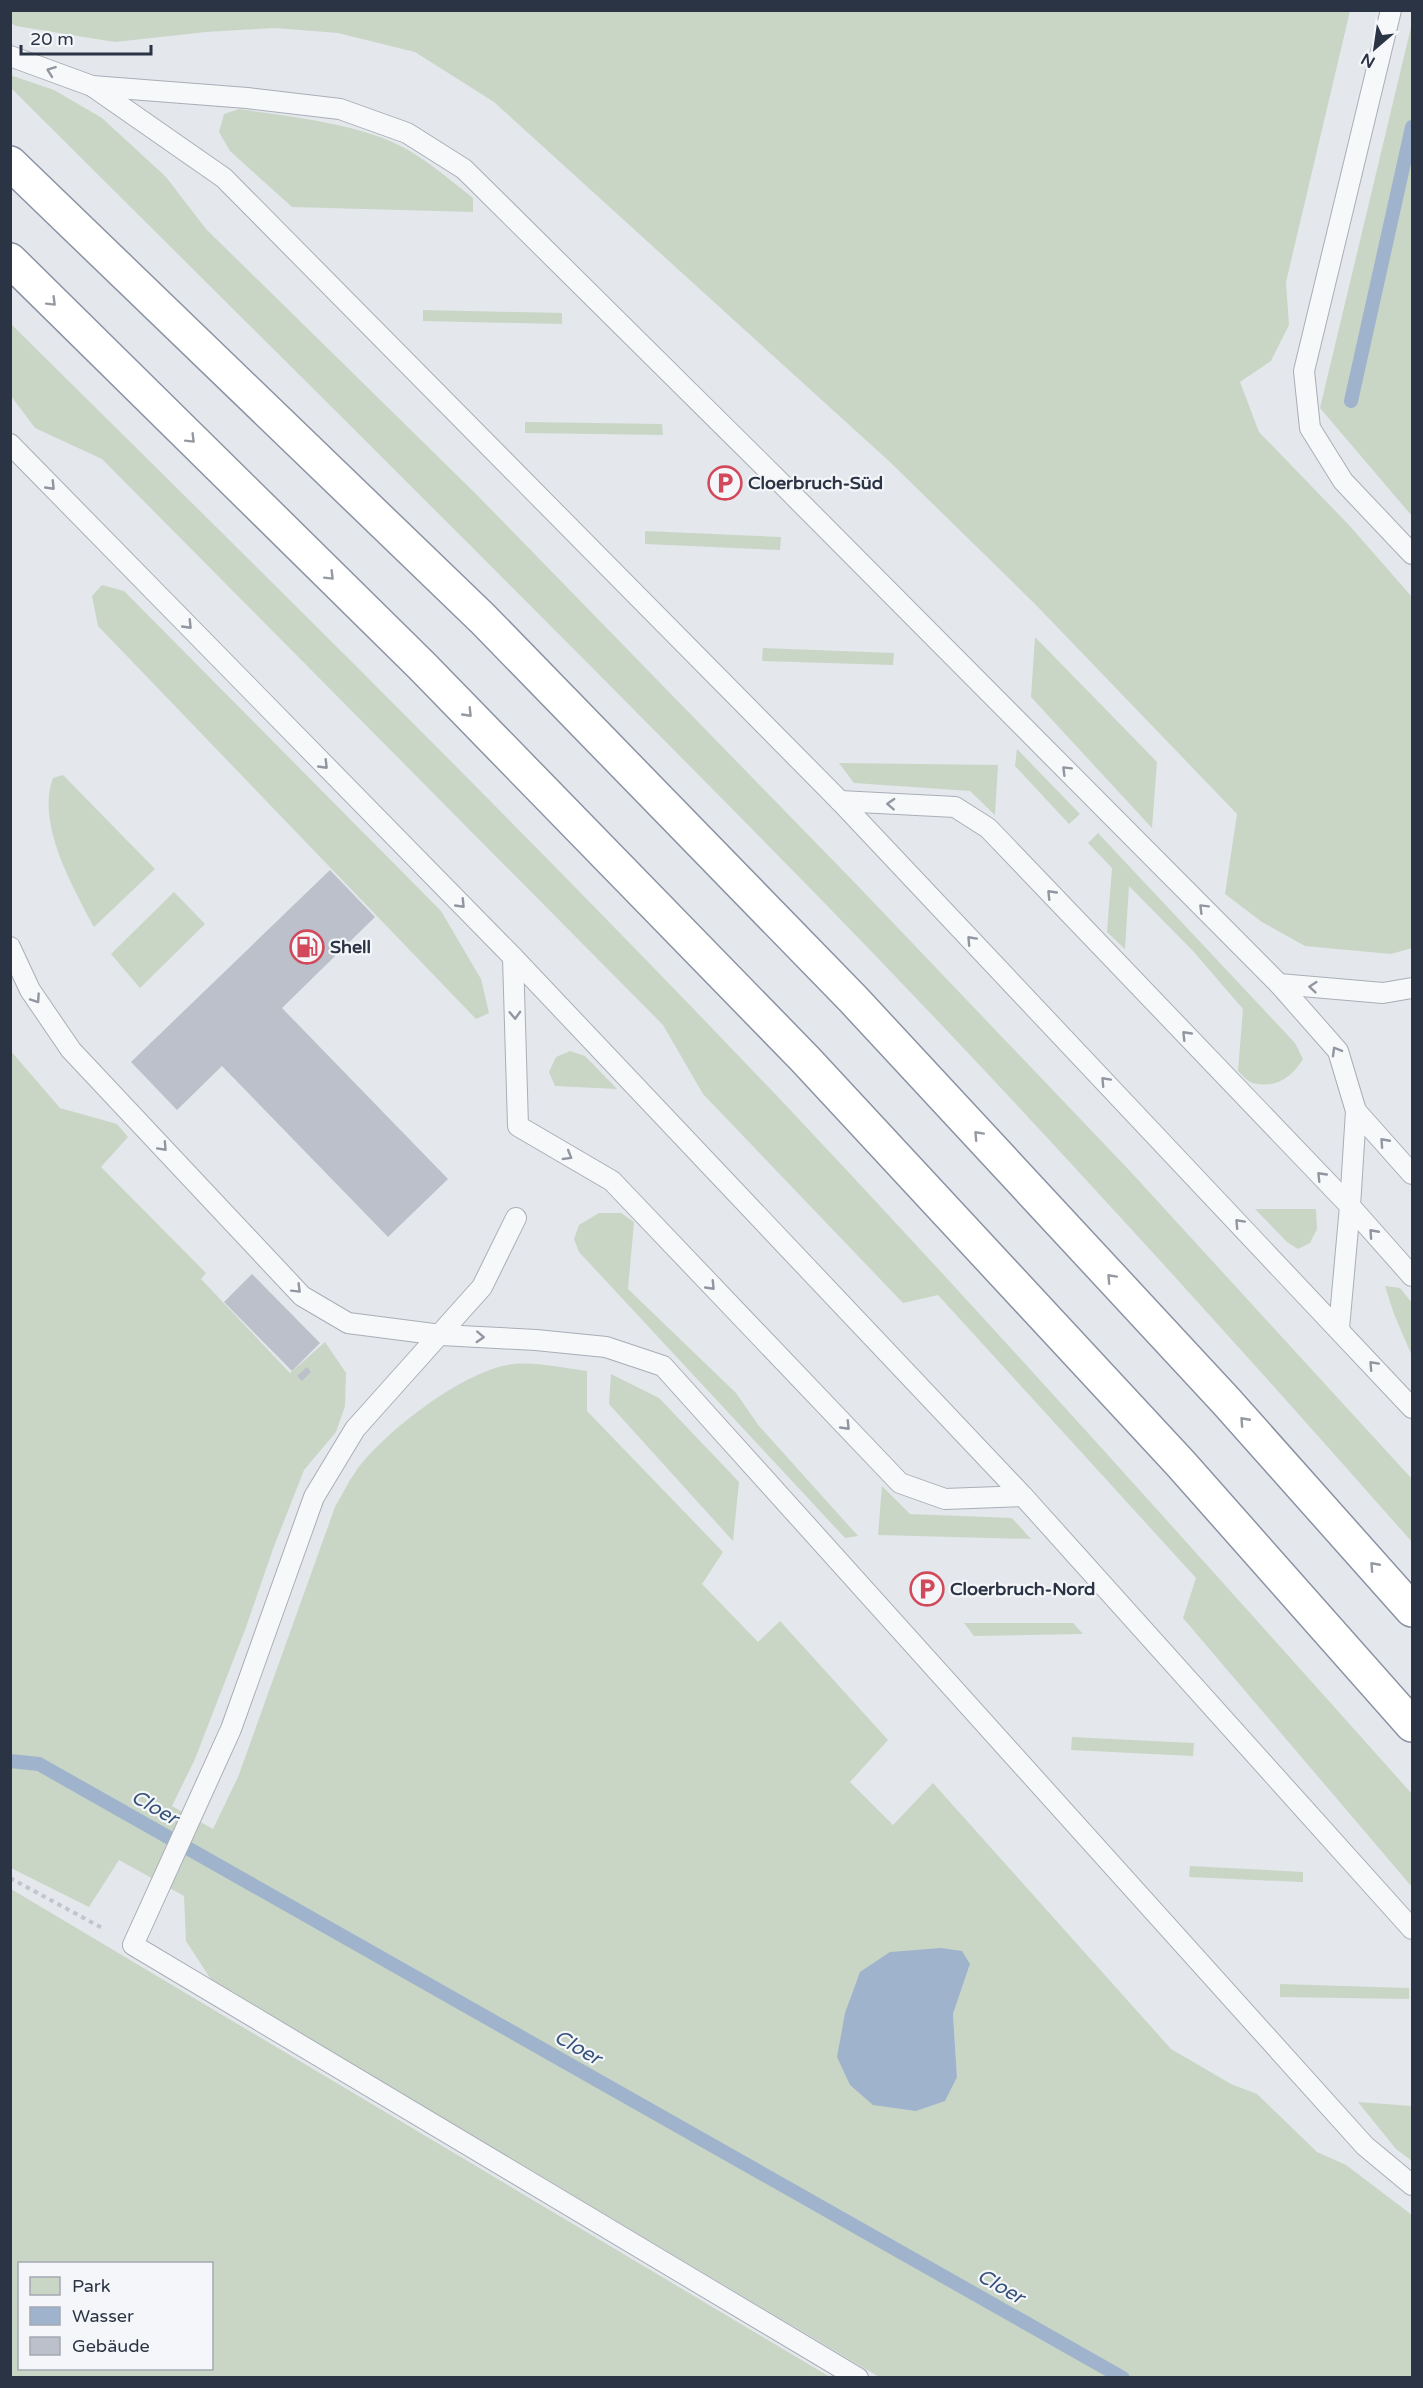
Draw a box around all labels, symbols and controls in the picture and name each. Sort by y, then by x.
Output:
scale bar [21,18,152,56]
north arrow [1345,18,1405,78]
text: 20 m [30,28,74,50]
text: N [1358,48,1379,72]
one-way arrow [46,66,57,78]
one-way arrow [45,294,56,305]
one-way arrow [183,431,194,442]
parking icon: Cloerbruch-Süd [707,465,743,501]
place label: Cloerbruch-Süd [748,472,883,494]
one-way arrow [44,479,55,490]
one-way arrow [322,568,333,579]
one-way arrow [181,619,192,629]
one-way arrow [460,706,471,717]
one-way arrow [317,757,328,768]
one-way arrow [1062,766,1073,776]
one-way arrow [886,797,895,810]
one-way arrow [1048,891,1059,902]
one-way arrow [454,897,465,907]
one-way arrow [1200,905,1211,916]
fuel station icon: Shell [289,929,325,965]
place label: Shell [330,936,371,958]
one-way arrow [967,936,978,946]
one-way arrow [1308,981,1317,994]
one-way arrow [29,993,40,1004]
one-way arrow [508,1011,521,1020]
one-way arrow [1182,1032,1193,1042]
one-way arrow [1331,1047,1343,1057]
one-way arrow [1101,1077,1112,1088]
one-way arrow [975,1131,986,1142]
one-way arrow [1380,1139,1391,1149]
one-way arrow [156,1141,167,1151]
one-way arrow [562,1148,572,1160]
one-way arrow [1317,1173,1328,1183]
one-way arrow [1235,1219,1246,1229]
one-way arrow [1369,1229,1380,1240]
one-way arrow [1107,1274,1118,1284]
one-way arrow [704,1278,715,1289]
one-way arrow [289,1282,300,1293]
one-way arrow [476,1330,485,1343]
one-way arrow [1369,1361,1380,1371]
one-way arrow [1240,1417,1251,1428]
one-way arrow [839,1420,850,1430]
one-way arrow [1370,1562,1381,1573]
parking icon: Cloerbruch-Nord [909,1571,945,1607]
place label: Cloerbruch-Nord [950,1578,1095,1600]
water label: Cloer [127,1785,184,1832]
water label: Cloer [550,2025,607,2072]
legend [18,2262,213,2370]
water label: Cloer [973,2264,1030,2311]
text: Park [72,2275,111,2297]
text: Wasser [72,2305,134,2327]
text: Gebäude [72,2335,150,2357]

